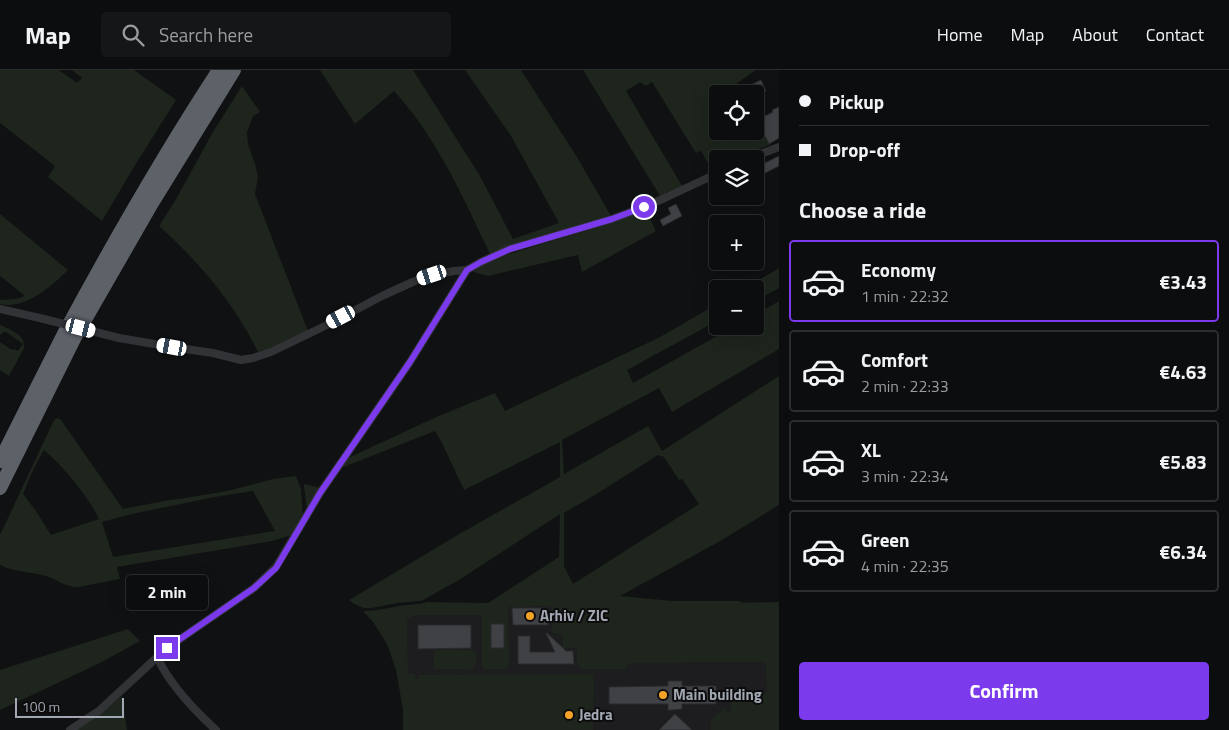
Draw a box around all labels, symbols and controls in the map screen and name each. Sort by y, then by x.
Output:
search box [101,12,451,57]
text: Map [25,17,71,53]
text: Search here [159,20,253,49]
icon: search [119,21,147,49]
text: Home [937,21,983,48]
text: Map [1011,21,1044,48]
text: About [1072,21,1118,48]
text: Contact [1146,21,1204,48]
map controls [709,85,764,335]
button: locate [709,85,764,140]
text: Pickup [829,87,884,116]
text: Drop-off [829,135,900,164]
button: layers [709,150,764,205]
text: Choose a ride [799,193,926,227]
route start [633,196,655,218]
button: + [709,215,764,270]
text: Economy [861,255,936,284]
icon: car [801,259,846,304]
car [415,263,448,287]
text: €3.43 [1160,267,1207,296]
button: − [709,280,764,335]
text: 1 min · 22:32 [861,284,949,308]
car [324,303,357,331]
car [64,317,97,339]
car [155,337,188,357]
text: Comfort [861,345,928,374]
icon: car [801,349,846,394]
text: €4.63 [1160,357,1207,386]
text: 2 min · 22:33 [861,374,949,398]
text: XL [861,435,881,464]
icon: car [801,439,846,484]
text: €5.83 [1160,447,1207,476]
text: 3 min · 22:34 [861,464,949,488]
text: Green [861,525,910,554]
icon: car [801,529,846,574]
text: €6.34 [1160,537,1207,566]
text: 4 min · 22:35 [861,554,949,578]
callout: 2 min [126,576,208,610]
text: 2 min [148,580,186,604]
place label: Arhiv / ZIC [540,604,608,627]
marker: Arhiv / ZIC [524,610,536,622]
route end [156,637,178,659]
button: Confirm [799,662,1209,720]
place label: Main building [673,683,762,706]
marker: Main building [657,689,669,701]
scale bar [15,695,124,718]
text: 100 m [22,696,60,717]
place label: Jedra [579,703,613,726]
marker: Jedra [563,709,575,721]

